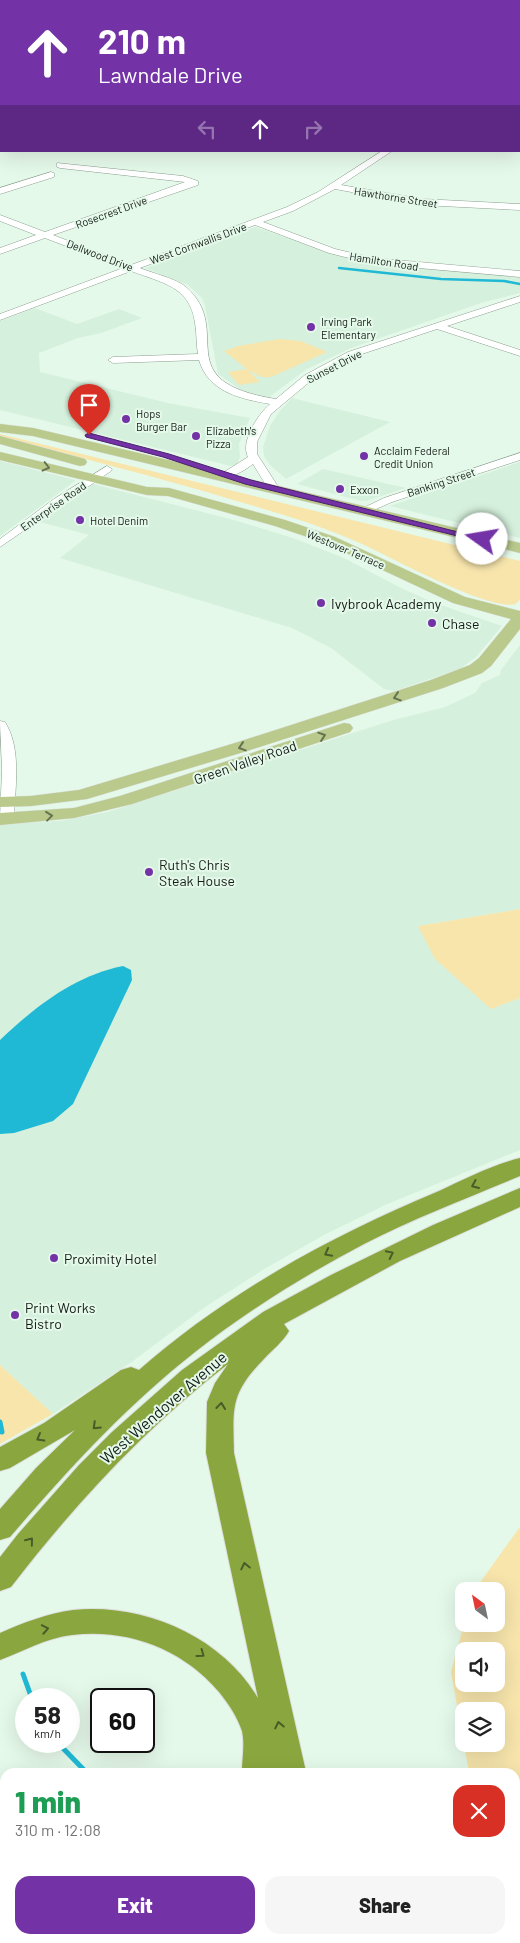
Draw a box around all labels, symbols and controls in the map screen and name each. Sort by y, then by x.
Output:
text: 210 m [98,19,186,61]
icon: ahead [15,20,80,85]
text: Lawndale Drive [98,61,243,87]
icon: left [193,115,221,143]
icon: ahead [246,115,274,143]
icon: right [299,115,327,143]
street label: Hawthorne Street [353,184,439,210]
street label: Rosecrest Drive [73,193,149,231]
street label: West Cornwallis Drive [148,219,248,267]
street label: Dellwood Drive [65,236,135,274]
street label: Hamilton Road [349,249,419,273]
place label: Irving Park Elementary [321,315,376,341]
marker: Irving Park Elementary [305,321,317,333]
street label: Sunset Drive [304,347,364,385]
pin [68,384,110,435]
icon: arrive [75,391,103,419]
place label: Hops Burger Bar [136,407,187,433]
marker: Hops Burger Bar [120,413,132,425]
place label: Elizabeth's Pizza [206,424,256,450]
marker: Elizabeth's Pizza [190,430,202,442]
place label: Acclaim Federal Credit Union [374,444,450,470]
marker: Acclaim Federal Credit Union [358,450,370,462]
one-way arrow [42,461,51,472]
street label: Banking Street [405,465,477,499]
street label: Enterprise Road [18,479,88,533]
marker: Exxon [334,483,346,495]
place label: Exxon [350,483,379,496]
position arrow [455,512,507,564]
marker: Hotel Denim [74,514,86,526]
place label: Hotel Denim [90,514,148,527]
street label: Westover Terrace [305,527,387,571]
place label: Ivybrook Academy [331,595,442,612]
marker: Ivybrook Academy [315,597,327,609]
place label: Chase [442,615,479,632]
marker: Chase [426,617,438,629]
one-way arrow [393,691,401,701]
one-way arrow [317,732,325,742]
street label: Green Valley Road [191,736,299,788]
one-way arrow [238,741,247,751]
one-way arrow [45,811,53,822]
place label: Ruth's Chris Steak House [159,856,235,889]
marker: Ruth's Chris Steak House [143,866,155,878]
one-way arrow [471,1178,480,1189]
one-way arrow [324,1247,333,1257]
place label: Proximity Hotel [64,1250,157,1267]
one-way arrow [385,1250,394,1260]
marker: Proximity Hotel [48,1252,60,1264]
place label: Print Works Bistro [25,1299,96,1332]
marker: Print Works Bistro [9,1309,21,1321]
street label: West Wendover Avenue [96,1347,230,1467]
one-way arrow [216,1402,227,1410]
one-way arrow [93,1420,102,1429]
one-way arrow [36,1432,45,1442]
one-way arrow [25,1537,34,1546]
one-way arrow [240,1562,250,1571]
north arrow [455,1582,505,1632]
map controls [455,1582,505,1752]
one-way arrow [41,1625,49,1635]
button: sound [455,1642,505,1692]
one-way arrow [195,1648,204,1657]
speed limit sign: 60 [90,1688,155,1753]
text: 58 [34,1699,61,1729]
button: layers [455,1702,505,1752]
one-way arrow [274,1720,285,1729]
text: km/h [34,1726,61,1740]
text: 1 min [15,1783,81,1819]
button: close [453,1785,505,1837]
text: 310 m · 12:08 [15,1820,101,1839]
button: Exit [15,1876,255,1934]
button: Share [265,1876,505,1934]

